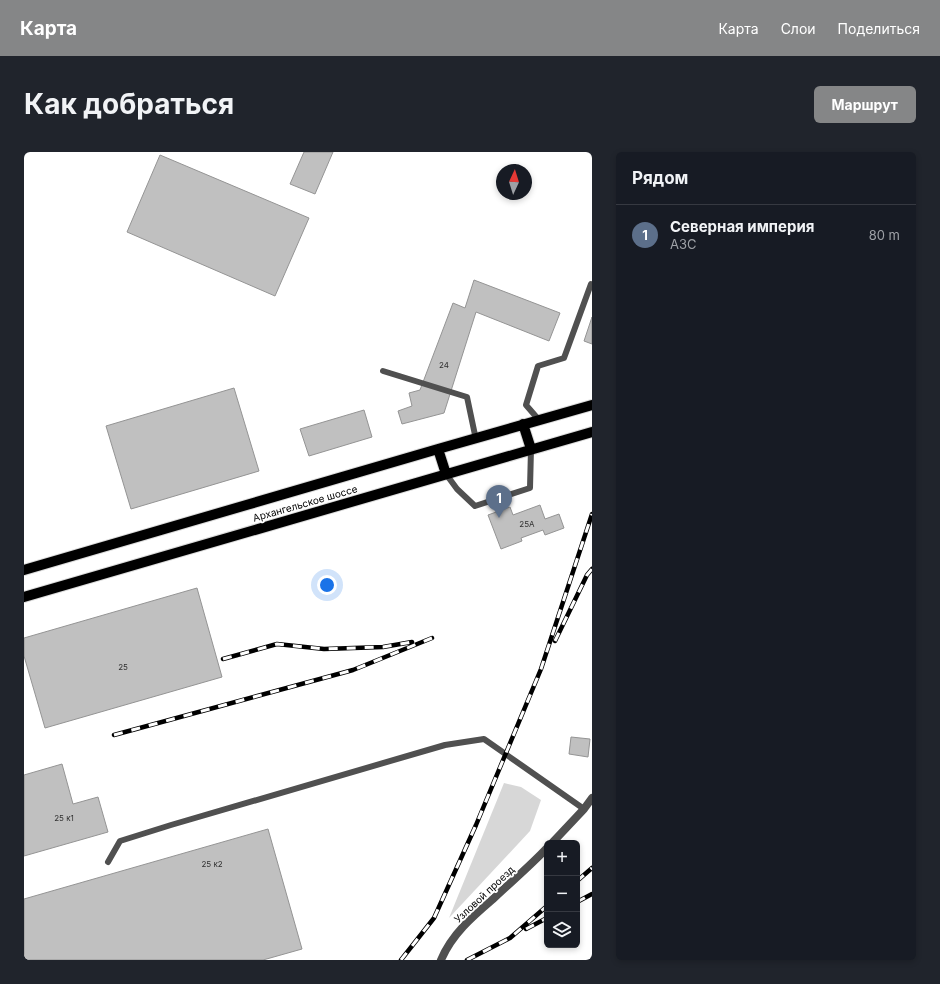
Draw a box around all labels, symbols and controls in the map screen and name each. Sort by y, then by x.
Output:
text: Карта [20,17,77,40]
text: Карта [718,20,759,37]
text: Слои [781,20,816,37]
text: Поделиться [838,20,920,37]
button: Маршрут [814,86,916,123]
text: Как добраться [24,87,234,121]
north arrow [496,164,532,200]
text: Рядом [632,168,688,188]
text: Северная империя [670,217,814,236]
text: 1 [642,227,648,243]
text: 80 m [869,227,900,243]
text: АЗС [670,236,697,252]
house number: 24 [439,360,449,370]
street label: Архангельское шоссе [251,482,359,524]
pin: 1 [486,485,512,518]
house number: 25А [519,519,535,529]
your location [317,575,337,595]
house number: 25 [118,662,128,672]
house number: 25 к1 [54,813,74,823]
map controls [544,840,580,948]
button: + [544,840,580,876]
house number: 25 к2 [201,859,223,869]
street label: Узловой проезд [452,863,516,925]
button: − [544,876,580,912]
button: layers [544,912,580,948]

